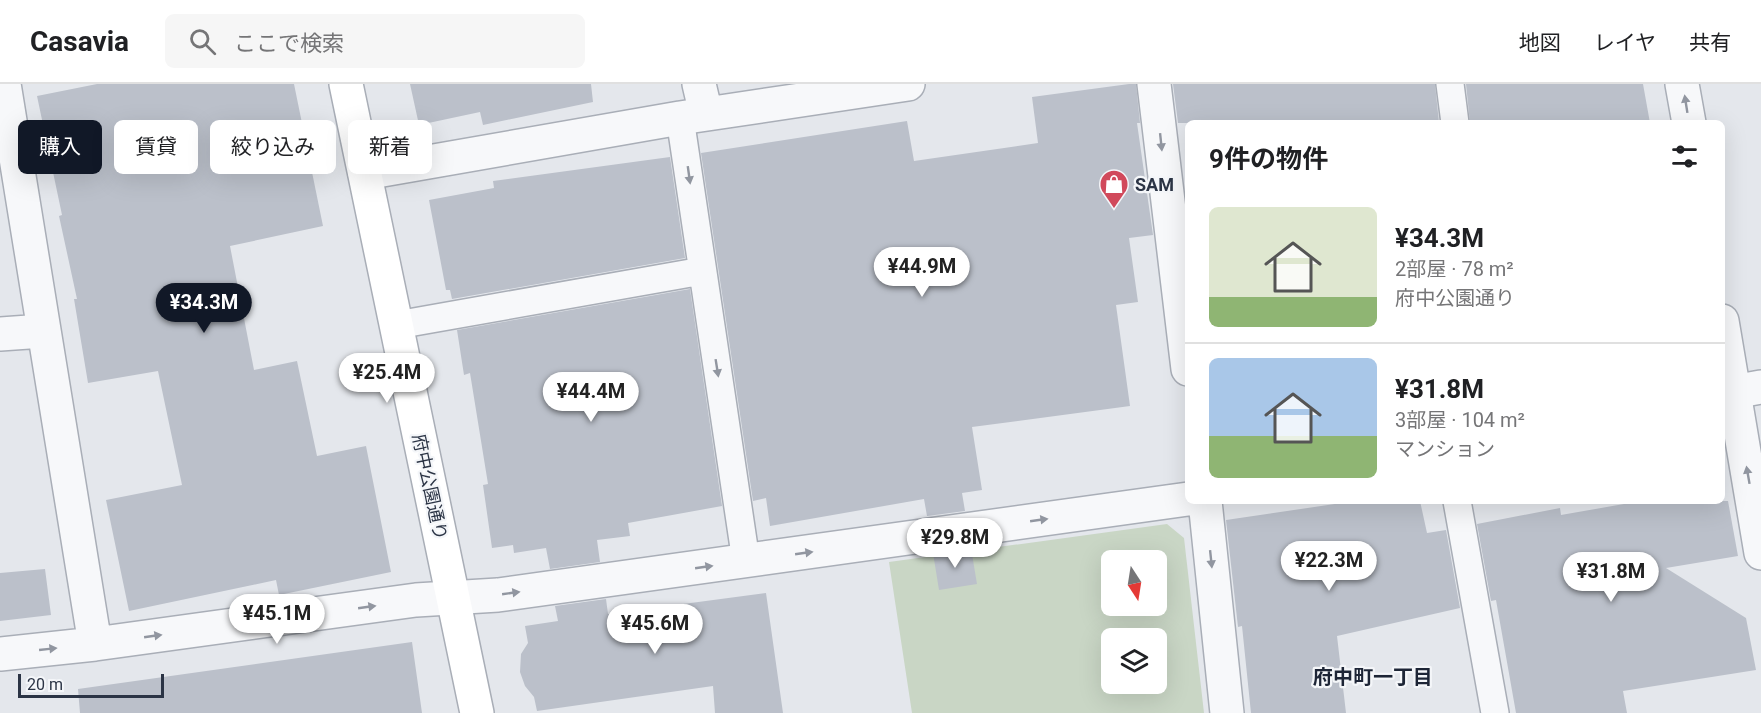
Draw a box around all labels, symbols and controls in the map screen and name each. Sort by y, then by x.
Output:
search box [165,14,585,68]
text: Casavia [30,25,129,58]
icon: search [186,25,219,58]
text: ここで検索 [234,31,344,56]
text: 地図 [1519,31,1561,55]
text: レイヤ [1594,31,1656,55]
text: 共有 [1689,31,1731,55]
one-way arrow [1681,94,1690,113]
chip: 購入 [18,120,102,174]
chip: 賃貸 [114,120,198,174]
chip: 絞り込み [210,120,336,174]
chip: 新着 [348,120,432,174]
one-way arrow [1156,133,1165,152]
icon: filters [1668,140,1701,173]
text: 9件の物件 [1209,144,1328,174]
one-way arrow [684,166,693,185]
shop icon: SAM [1098,168,1130,210]
place label: SAM [1135,174,1174,195]
text: ¥34.3M [1395,223,1484,253]
icon: home [1257,231,1329,303]
pin: ¥44.9M [873,247,971,298]
text: ¥44.9M [888,254,956,278]
text: 2部屋 · 78 m² [1395,257,1514,281]
pin: ¥34.3M [155,283,253,334]
text: 府中公園通り [1395,286,1515,310]
text: ¥34.3M [170,290,238,314]
pin: ¥25.4M [338,353,436,404]
one-way arrow [713,359,722,378]
text: ¥25.4M [353,360,421,384]
pin: ¥44.4M [542,372,640,423]
text: ¥31.8M [1395,374,1484,404]
text: ¥44.4M [557,379,625,403]
icon: home [1257,382,1329,454]
text: 3部屋 · 104 m² [1395,408,1525,432]
street label: 府中公園通り [409,432,451,542]
text: マンション [1395,437,1495,461]
one-way arrow [1743,465,1752,484]
one-way arrow [1030,516,1049,525]
pin: ¥29.8M [906,518,1004,569]
text: ¥29.8M [921,525,989,549]
pin: ¥22.3M [1280,541,1378,592]
text: ¥22.3M [1295,548,1363,572]
one-way arrow [795,549,814,558]
north arrow [1101,550,1167,616]
map controls [1101,550,1167,694]
one-way arrow [1206,550,1216,569]
pin: ¥31.8M [1562,552,1660,603]
text: ¥31.8M [1577,559,1645,583]
one-way arrow [695,562,714,572]
one-way arrow [501,589,520,598]
pin: ¥45.1M [228,594,326,645]
text: ¥45.1M [243,601,311,625]
one-way arrow [358,602,377,611]
pin: ¥45.6M [606,604,704,655]
text: ¥45.6M [621,611,689,635]
button: layers [1101,628,1167,694]
one-way arrow [144,631,163,640]
one-way arrow [38,644,57,654]
district label: 府中町一丁目 [1313,665,1433,689]
scale bar [18,671,164,698]
text: 20 m [27,675,63,694]

